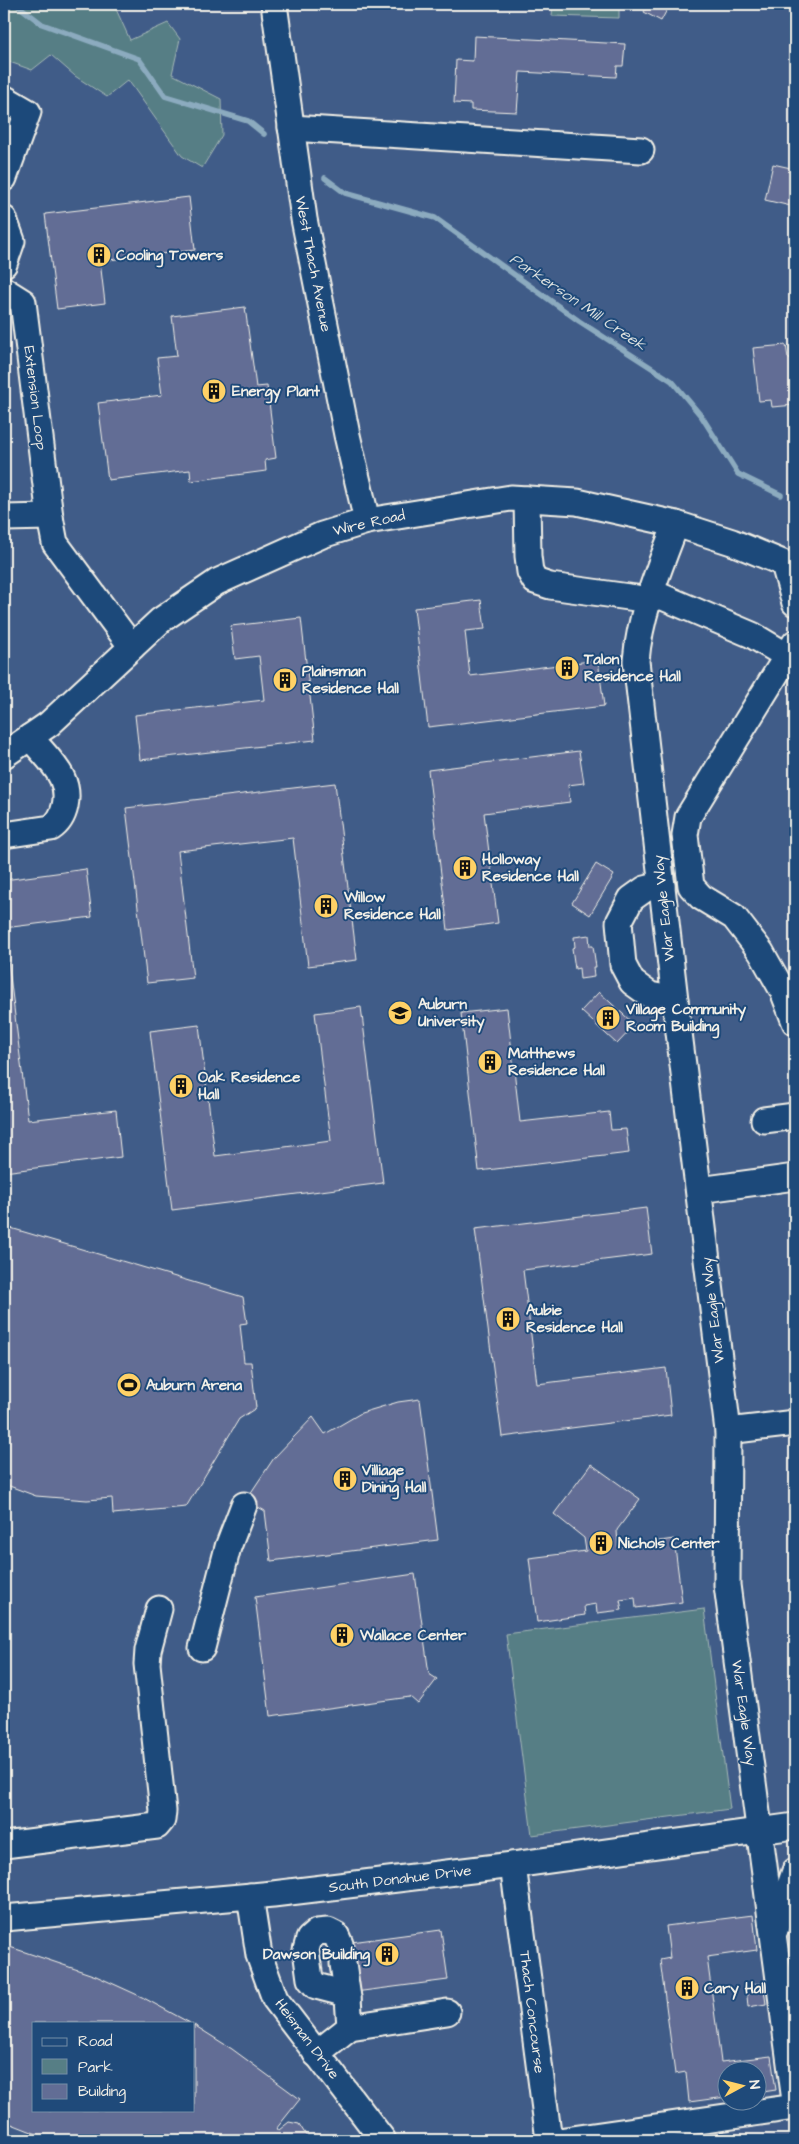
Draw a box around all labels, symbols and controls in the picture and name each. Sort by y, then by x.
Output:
street label: West Thach Avenue [290,194,336,334]
building icon: Cooling Towers [86,242,112,268]
place label: Cooling Towers [116,245,224,268]
water label: Parkerson Mill Creek [505,248,652,357]
street label: Extension Loop [18,345,52,451]
building icon: Energy Plant [201,378,227,404]
place label: Energy Plant [232,381,321,404]
street label: Wire Road [331,504,407,541]
place label: Talon Residence Hall [583,649,682,687]
building icon: Talon Residence Hall [554,655,580,681]
place label: Plainsman Residence Hall [302,661,400,699]
building icon: Plainsman Residence Hall [272,667,298,693]
place label: Holloway Residence Hall [482,849,580,887]
street label: War Eagle Way [648,854,681,962]
building icon: Holloway Residence Hall [452,855,478,881]
place label: Willow Residence Hall [343,887,442,925]
building icon: Willow Residence Hall [313,893,339,919]
place label: Auburn University [418,994,485,1033]
place label: Village Community Room Building [625,999,747,1039]
school or university icon: Auburn University [387,1000,413,1026]
building icon: Village Community Room Building [595,1005,621,1031]
place label: Matthews Residence Hall [508,1043,606,1081]
building icon: Matthews Residence Hall [477,1049,503,1075]
place label: Oak Residence Hall [198,1067,300,1105]
building icon: Oak Residence Hall [168,1073,194,1099]
street label: War Eagle Way [696,1256,731,1364]
place label: Aubie Residence Hall [526,1300,624,1338]
building icon: Aubie Residence Hall [495,1306,521,1332]
sports icon: Auburn Arena [116,1372,142,1398]
place label: Auburn Arena [146,1375,243,1396]
place label: Villiage Dining Hall [361,1460,427,1500]
building icon: Villiage Dining Hall [332,1466,358,1492]
building icon: Nichols Center [588,1530,614,1556]
place label: Nichols Center [618,1533,720,1554]
building icon: Wallace Center [329,1622,355,1648]
place label: Wallace Center [359,1625,467,1646]
street label: War Eagle Way [725,1659,762,1767]
street label: South Donahue Drive [327,1860,473,1898]
building icon: Dawson Building [374,1941,400,1967]
place label: Dawson Building [263,1944,370,1967]
street label: Thach Concourse [514,1950,550,2074]
building icon: Cary Hall [674,1975,700,2001]
place label: Cary Hall [704,1978,767,2000]
street label: Heisman Drive [270,1994,344,2084]
legend [32,2022,195,2112]
text: Road [78,2031,113,2052]
text: Park [78,2057,113,2078]
north arrow [716,2062,766,2112]
text: N [743,2079,764,2090]
text: Building [78,2081,126,2103]

